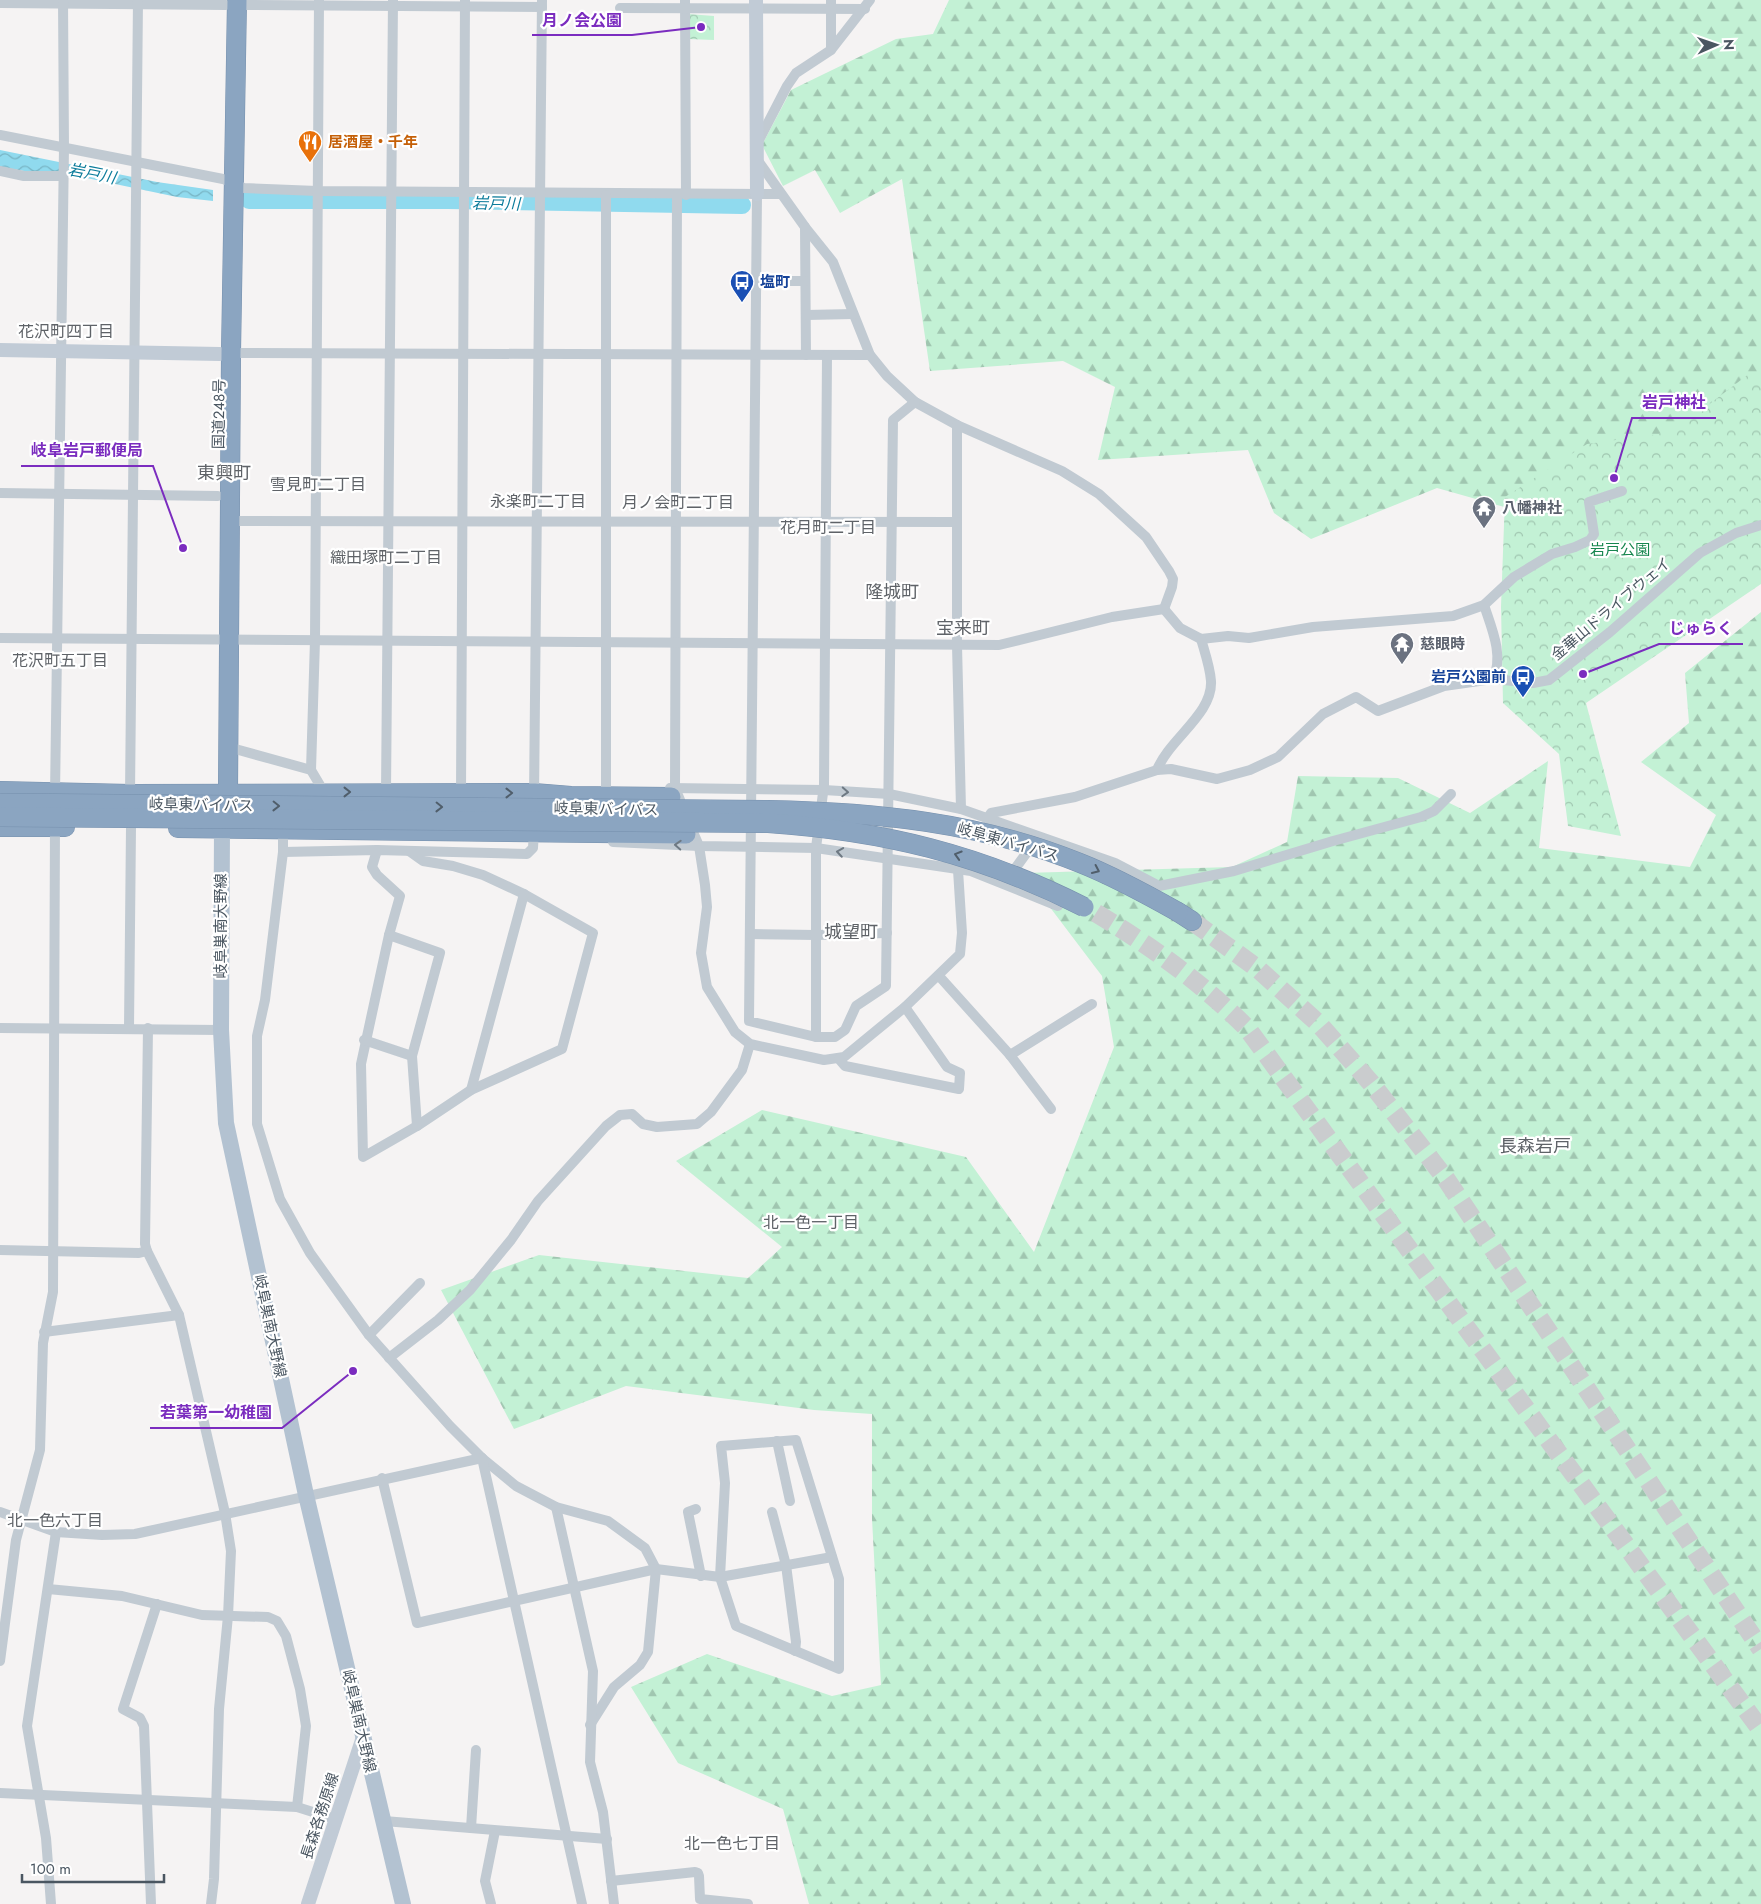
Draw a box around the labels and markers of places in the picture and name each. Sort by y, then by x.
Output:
callout: 月ノ会公園 [532,4,632,35]
restaurant icon: 居酒屋・千年 [297,129,323,163]
place label: 居酒屋・千年 [328,131,418,153]
bus stop icon: 塩町 [729,269,755,303]
place label: 塩町 [760,271,790,293]
callout: 岩戸神社 [1632,387,1716,418]
callout: 岐阜岩戸郵便局 [21,435,153,466]
temple icon: 八幡神社 [1471,495,1497,529]
place label: 八幡神社 [1502,497,1562,519]
callout: じゅらく [1659,613,1743,644]
temple icon: 慈眼時 [1389,631,1415,665]
place label: 慈眼時 [1420,633,1465,655]
bus stop icon: 岩戸公園前 [1510,664,1536,698]
place label: 岩戸公園前 [1431,666,1506,688]
callout: 若葉第一幼稚園 [150,1397,282,1428]

